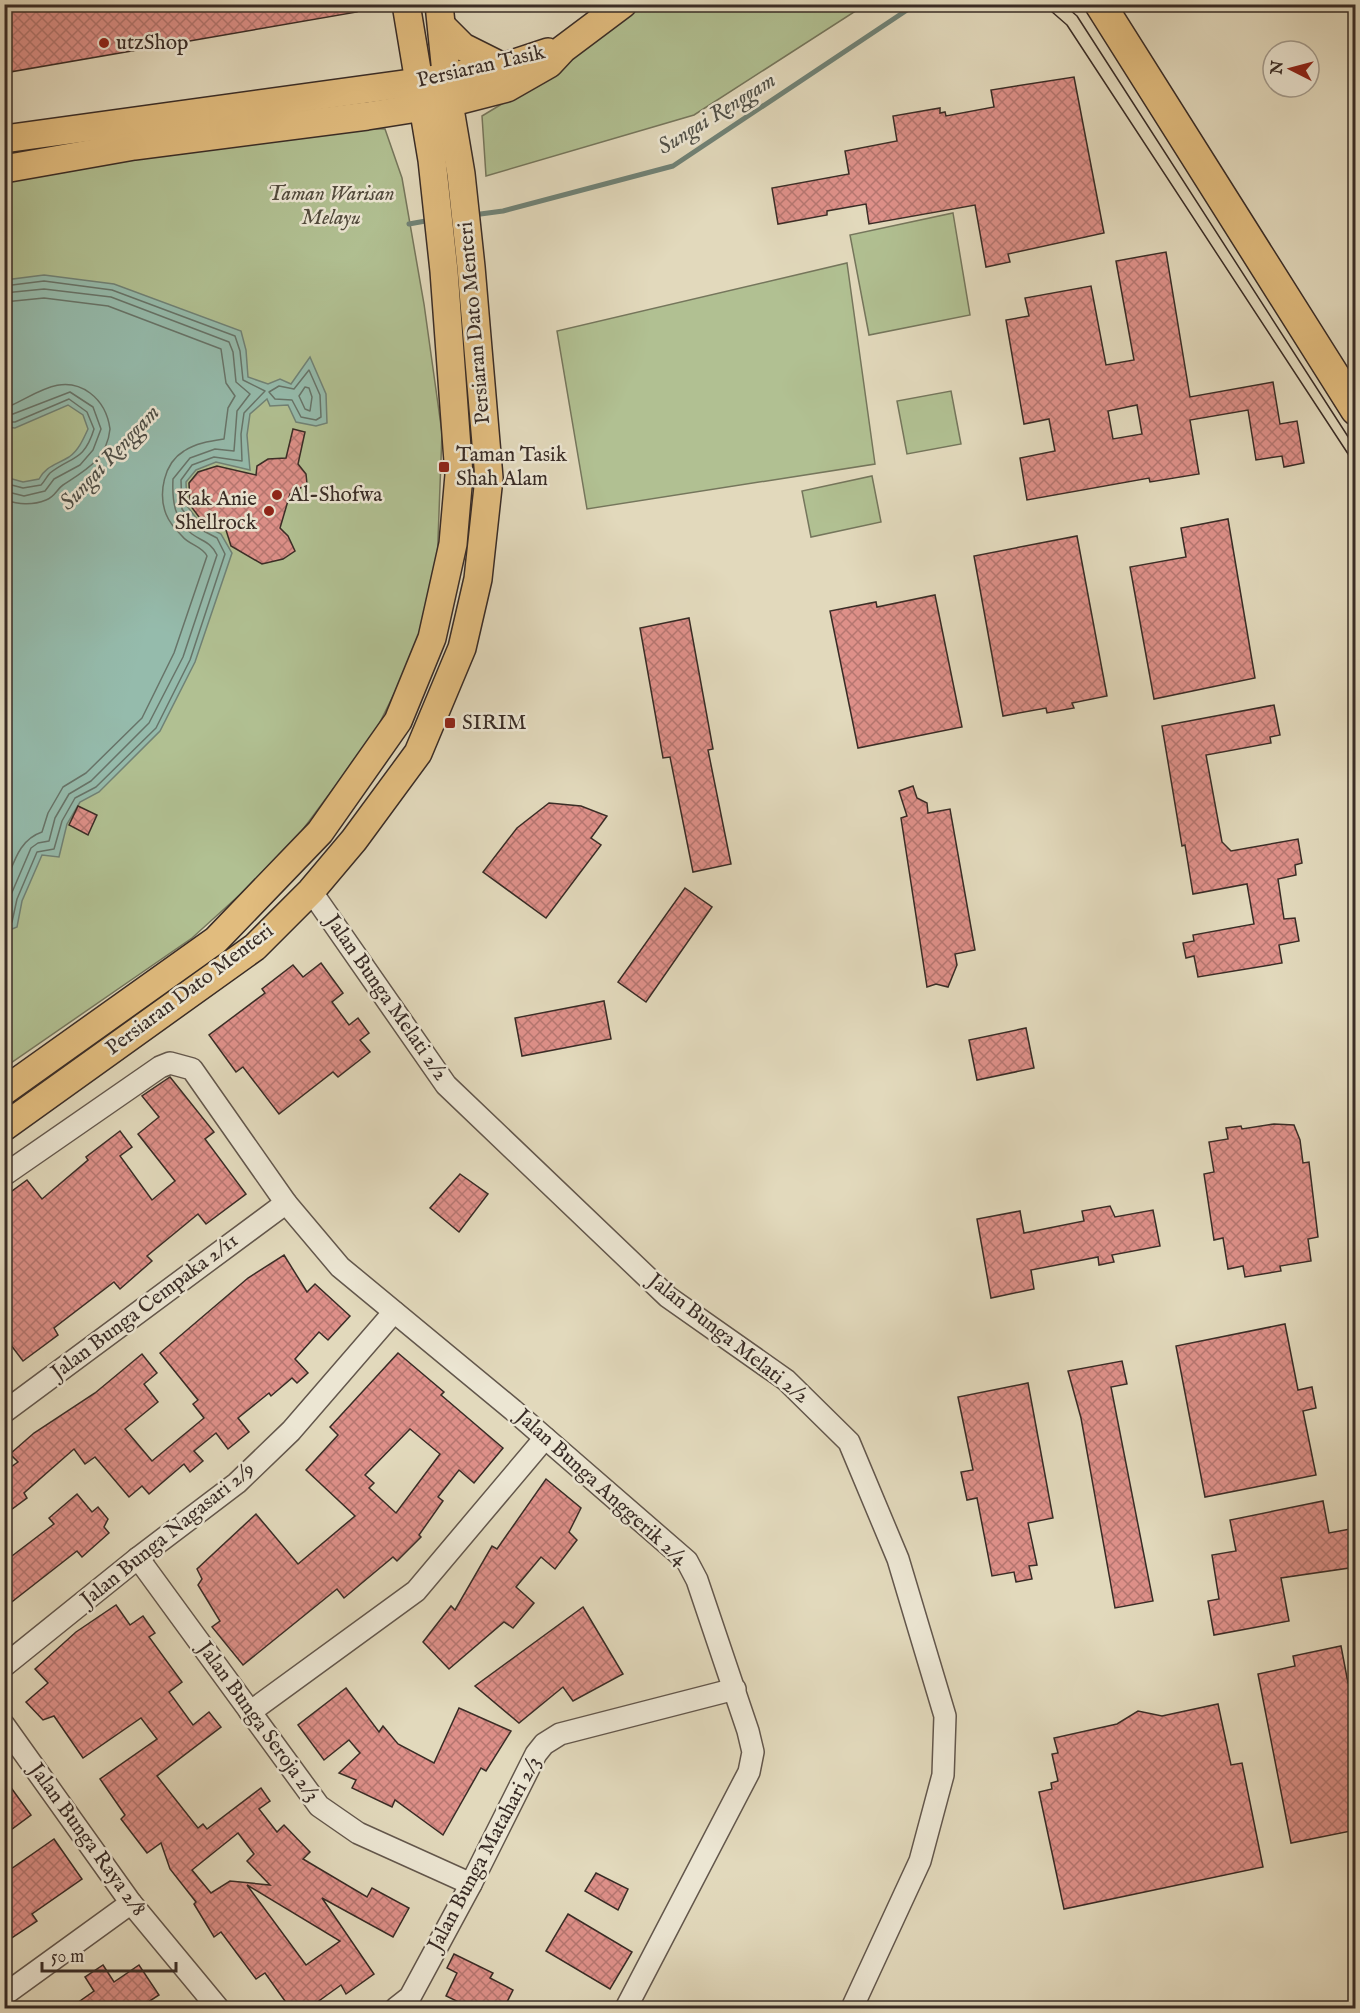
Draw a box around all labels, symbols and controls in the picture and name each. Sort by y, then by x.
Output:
place label: utzShop [116,30,188,57]
marker: utzShop [97,36,111,50]
street label: Persiaran Tasik [414,39,549,95]
north arrow [1261,39,1321,99]
text: N [1267,60,1289,77]
water label: Sungai Renggam [653,67,781,161]
park label: Taman Warisan Melayu [267,181,395,232]
street label: Persiaran Dato Menteri [453,221,497,425]
water label: Sungai Renggam [54,399,166,517]
place label: Taman Tasik Shah Alam [456,442,568,493]
marker: Taman Tasik Shah Alam [437,460,451,474]
place label: Al-Shofwa [288,482,383,509]
place label: Kak Anie Shellrock [175,486,258,537]
marker: Al-Shofwa [270,488,284,502]
marker: Kak Anie Shellrock [262,504,276,518]
place label: SIRIM [462,710,527,737]
marker: SIRIM [443,716,457,730]
street label: Jalan Bunga Melati 2/2 [317,908,454,1086]
street label: Persiaran Dato Menteri [101,918,279,1062]
street label: Jalan Bunga Cempaka 2/11 [44,1228,244,1387]
street label: Jalan Bunga Melati 2/2 [641,1267,814,1410]
street label: Jalan Bunga Anggerik 2/4 [508,1402,693,1573]
street label: Jalan Bunga Nagasari 2/9 [74,1456,261,1615]
street label: Jalan Bunga Seroja 2/3 [190,1635,325,1807]
street label: Jalan Bunga Matahari 2/3 [421,1752,548,1958]
street label: Jalan Bunga Raya 2/8 [21,1757,152,1922]
scale bar [42,1935,176,1973]
text: 50 m [51,1946,84,1969]

